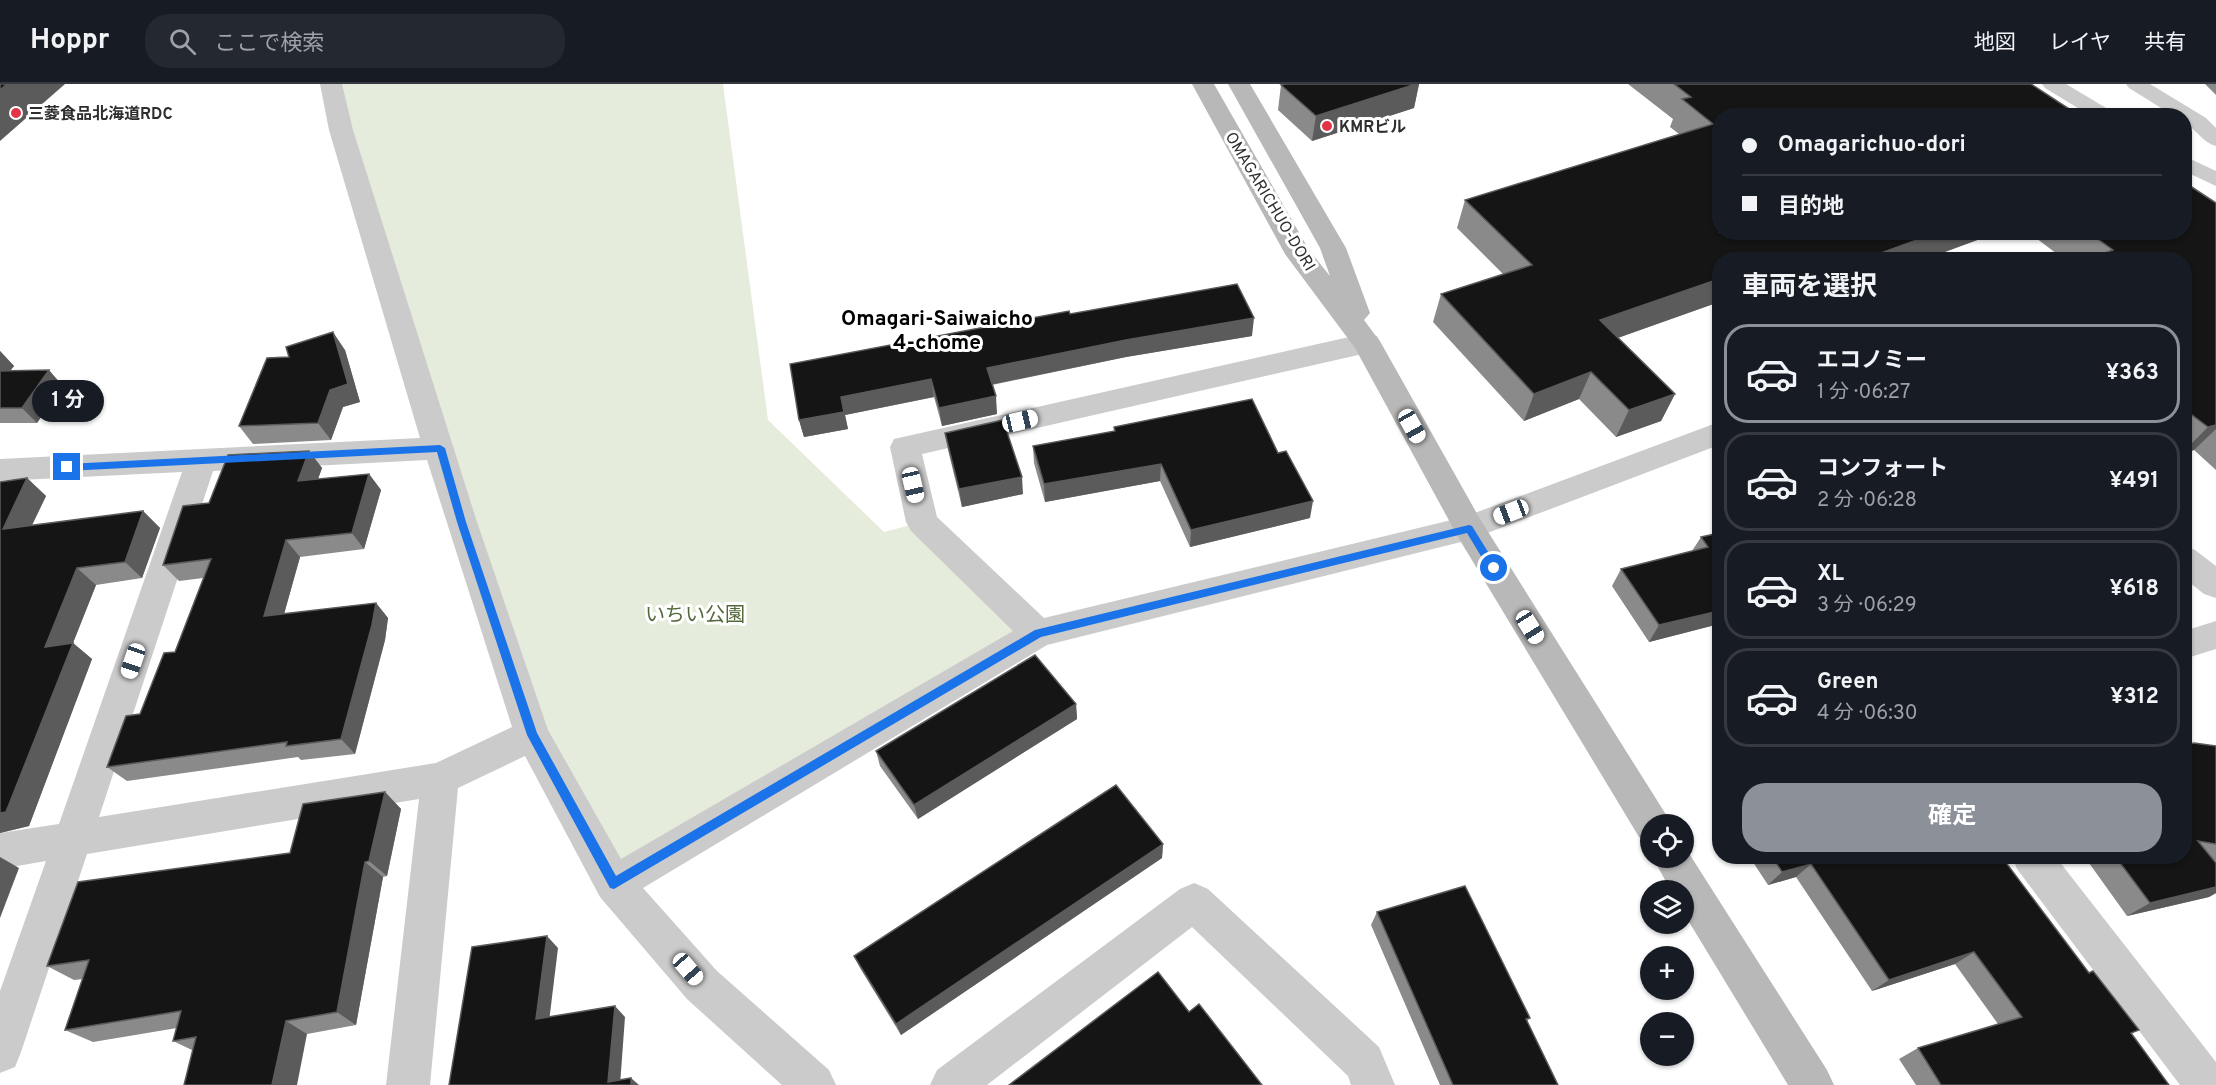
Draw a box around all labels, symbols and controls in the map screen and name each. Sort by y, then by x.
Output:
search box [145,14,565,68]
text: Hoppr [30,23,109,59]
icon: search [166,25,199,58]
text: 地図 [1974,30,2016,57]
text: レイヤ [2049,30,2111,57]
text: 共有 [2144,30,2186,57]
text: ここで検索 [214,31,324,58]
place label: 三菱食品北海道RDC [28,105,173,125]
marker: 三菱食品北海道RDC [9,106,23,120]
place label: KMRビル [1339,118,1406,138]
marker: KMRビル [1320,119,1334,133]
street label: OMAGARICHUO-DORI [1220,129,1319,275]
text: Omagarichuo-dori [1778,132,1966,159]
text: 目的地 [1778,194,1844,221]
text: 車両を選択 [1742,271,1877,305]
district label: Omagari-Saiwaicho 4-chome [841,306,1033,357]
icon: car [1745,347,1799,401]
text: エコノミー [1817,348,1927,375]
text: ¥363 [2106,360,2159,387]
callout: 1 分 [31,380,103,422]
text: 1 分 · 06:27 [1817,380,1910,406]
text: 1 分 [52,388,85,414]
car [1395,406,1429,446]
car [1000,408,1040,434]
route end [53,453,80,480]
icon: car [1745,455,1799,509]
text: コンフォート [1817,456,1948,483]
car [900,465,926,505]
text: ¥491 [2109,468,2159,495]
text: 2 分 · 06:28 [1817,488,1917,514]
car [1491,497,1531,527]
route start [1480,554,1507,581]
text: XL [1817,561,1844,588]
icon: car [1745,563,1799,617]
text: ¥618 [2109,576,2159,603]
text: 3 分 · 06:29 [1817,593,1917,619]
park label: いちい公園 [645,603,745,629]
car [1513,607,1547,647]
car [119,641,147,681]
text: Green [1817,669,1879,696]
icon: car [1745,671,1799,725]
text: ¥312 [2110,684,2159,711]
text: 4 分 · 06:30 [1817,701,1917,727]
button: 確定 [1742,783,2162,852]
map controls [1640,814,1694,1066]
button: locate [1640,814,1694,868]
button: layers [1640,880,1694,934]
button: + [1640,946,1694,1000]
car [669,950,707,988]
button: − [1640,1012,1694,1066]

